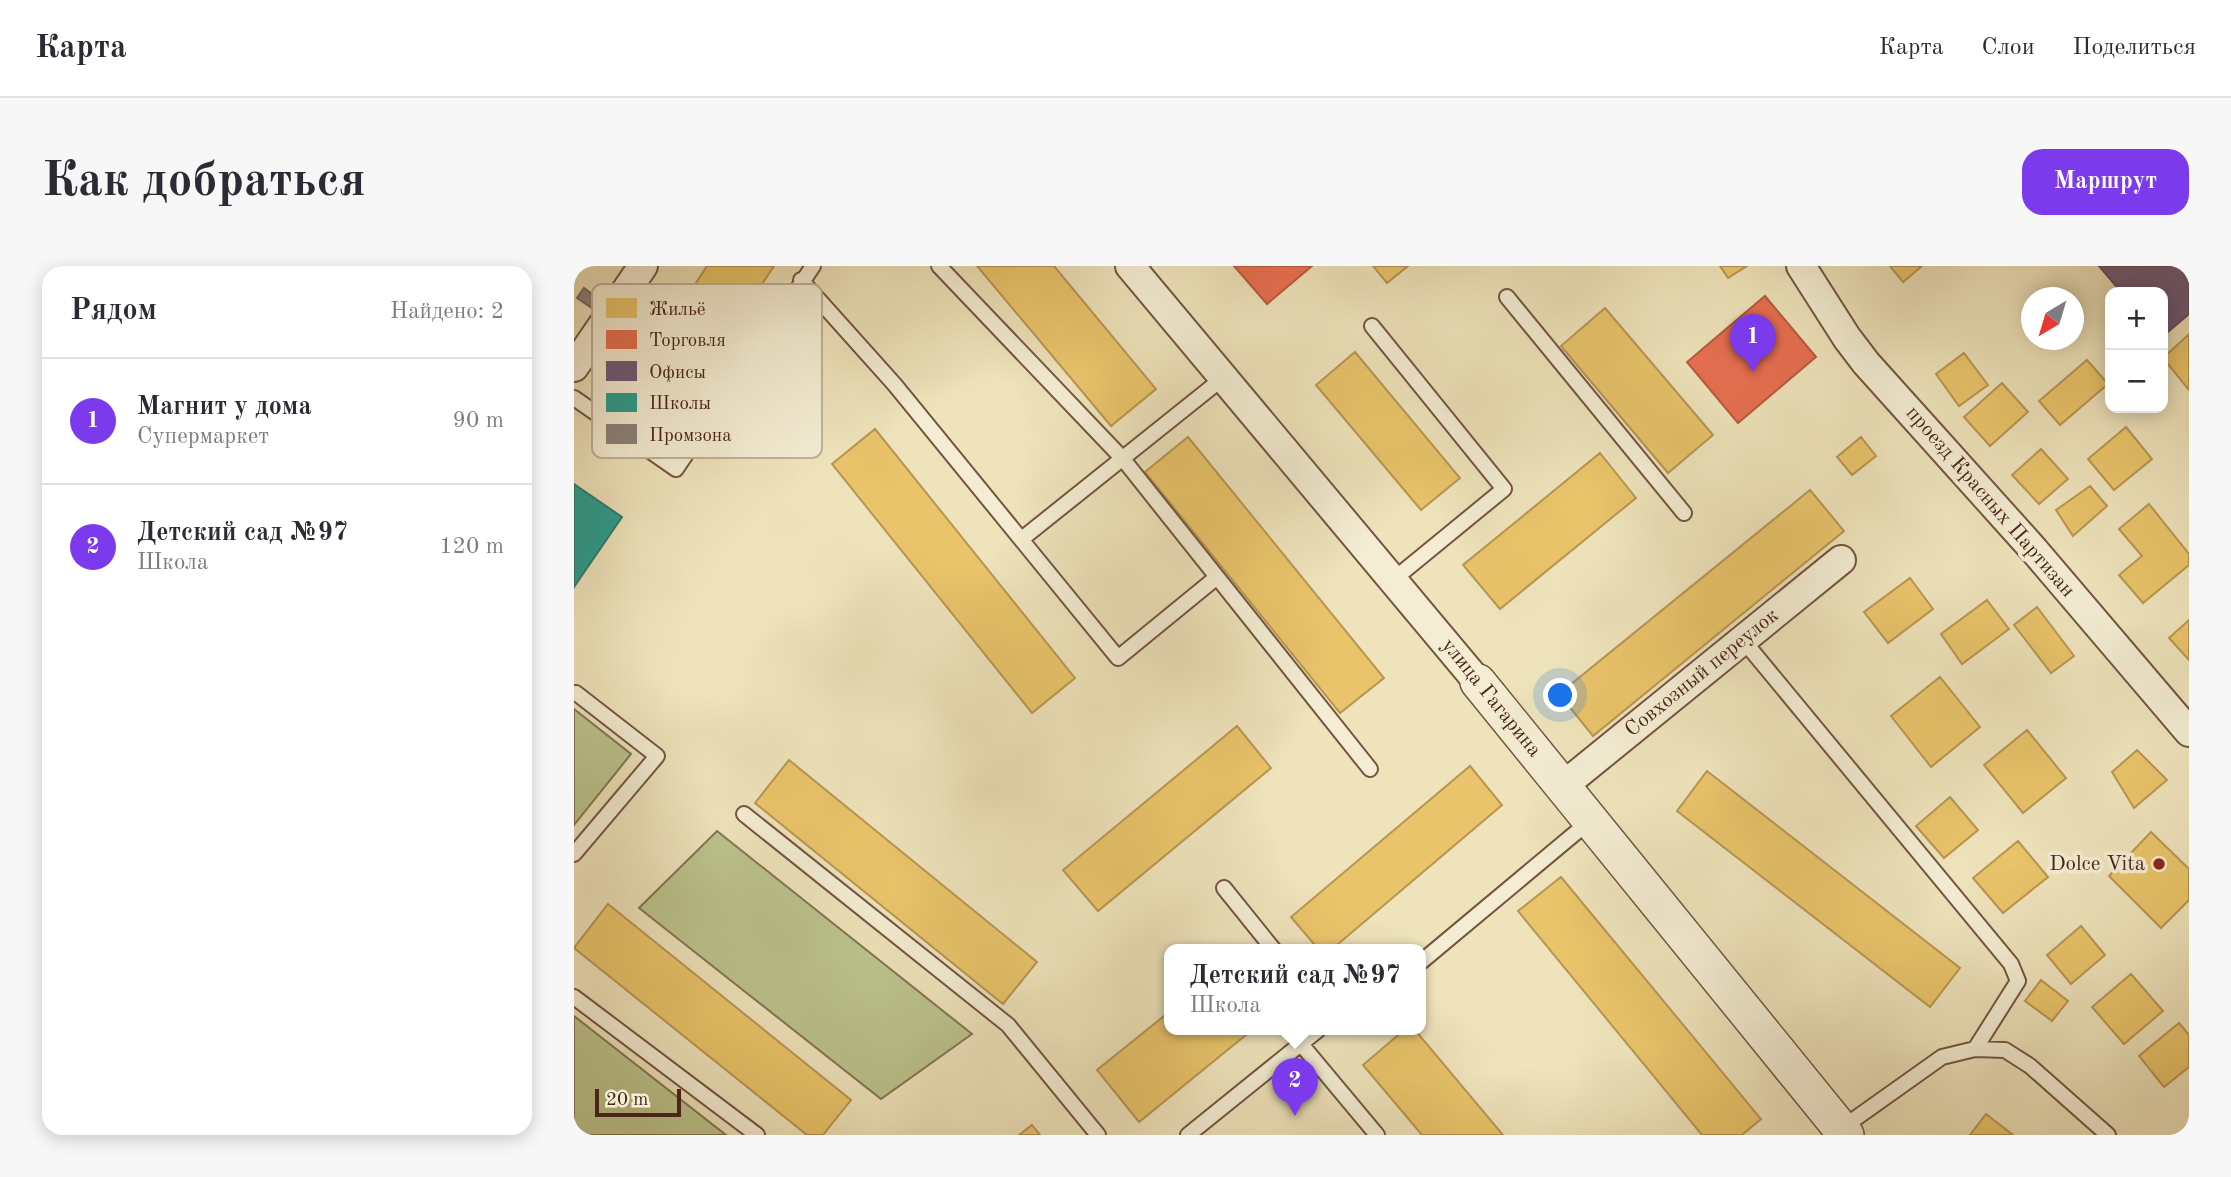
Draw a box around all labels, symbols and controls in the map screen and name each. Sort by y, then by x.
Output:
text: Карта [35,32,127,65]
text: Карта [1879,36,1944,60]
text: Слои [1982,36,2035,60]
text: Поделиться [2073,36,2196,60]
button: Маршрут [2022,149,2189,215]
text: Как добраться [42,158,366,207]
legend [592,284,822,458]
north arrow [2021,287,2084,350]
map controls [2105,287,2168,413]
button: + [2105,287,2168,350]
text: Рядом [70,296,157,326]
text: Найдено: 2 [390,300,504,323]
text: Жильё [649,301,706,320]
pin: 1 [1730,314,1776,372]
text: Торговля [649,332,726,351]
button: − [2105,350,2168,413]
text: Офисы [649,364,706,383]
text: Магнит у дома [137,394,312,420]
text: Школы [649,395,711,414]
street label: проезд Красных Партизан [1902,402,2078,602]
text: 1 [86,409,100,432]
text: 90 m [453,409,504,432]
text: Супермаркет [137,425,269,448]
text: Промзона [649,427,732,446]
text: Детский сад №97 [137,520,348,546]
text: 2 [86,535,100,558]
text: 120 m [439,535,504,558]
text: Школа [137,551,208,574]
street label: Совхозный переулок [1621,605,1783,741]
street label: улица Гагарина [1437,635,1545,761]
your location [1543,678,1577,712]
place label: Dolce Vita [2049,854,2145,875]
marker: Dolce Vita [2151,856,2167,872]
popup [1164,944,1426,1035]
text: Детский сад №97 [1189,963,1401,989]
text: Школа [1189,994,1261,1017]
pin: 2 [1272,1058,1318,1116]
scale bar [595,1086,681,1118]
text: 20 m [606,1091,648,1110]

